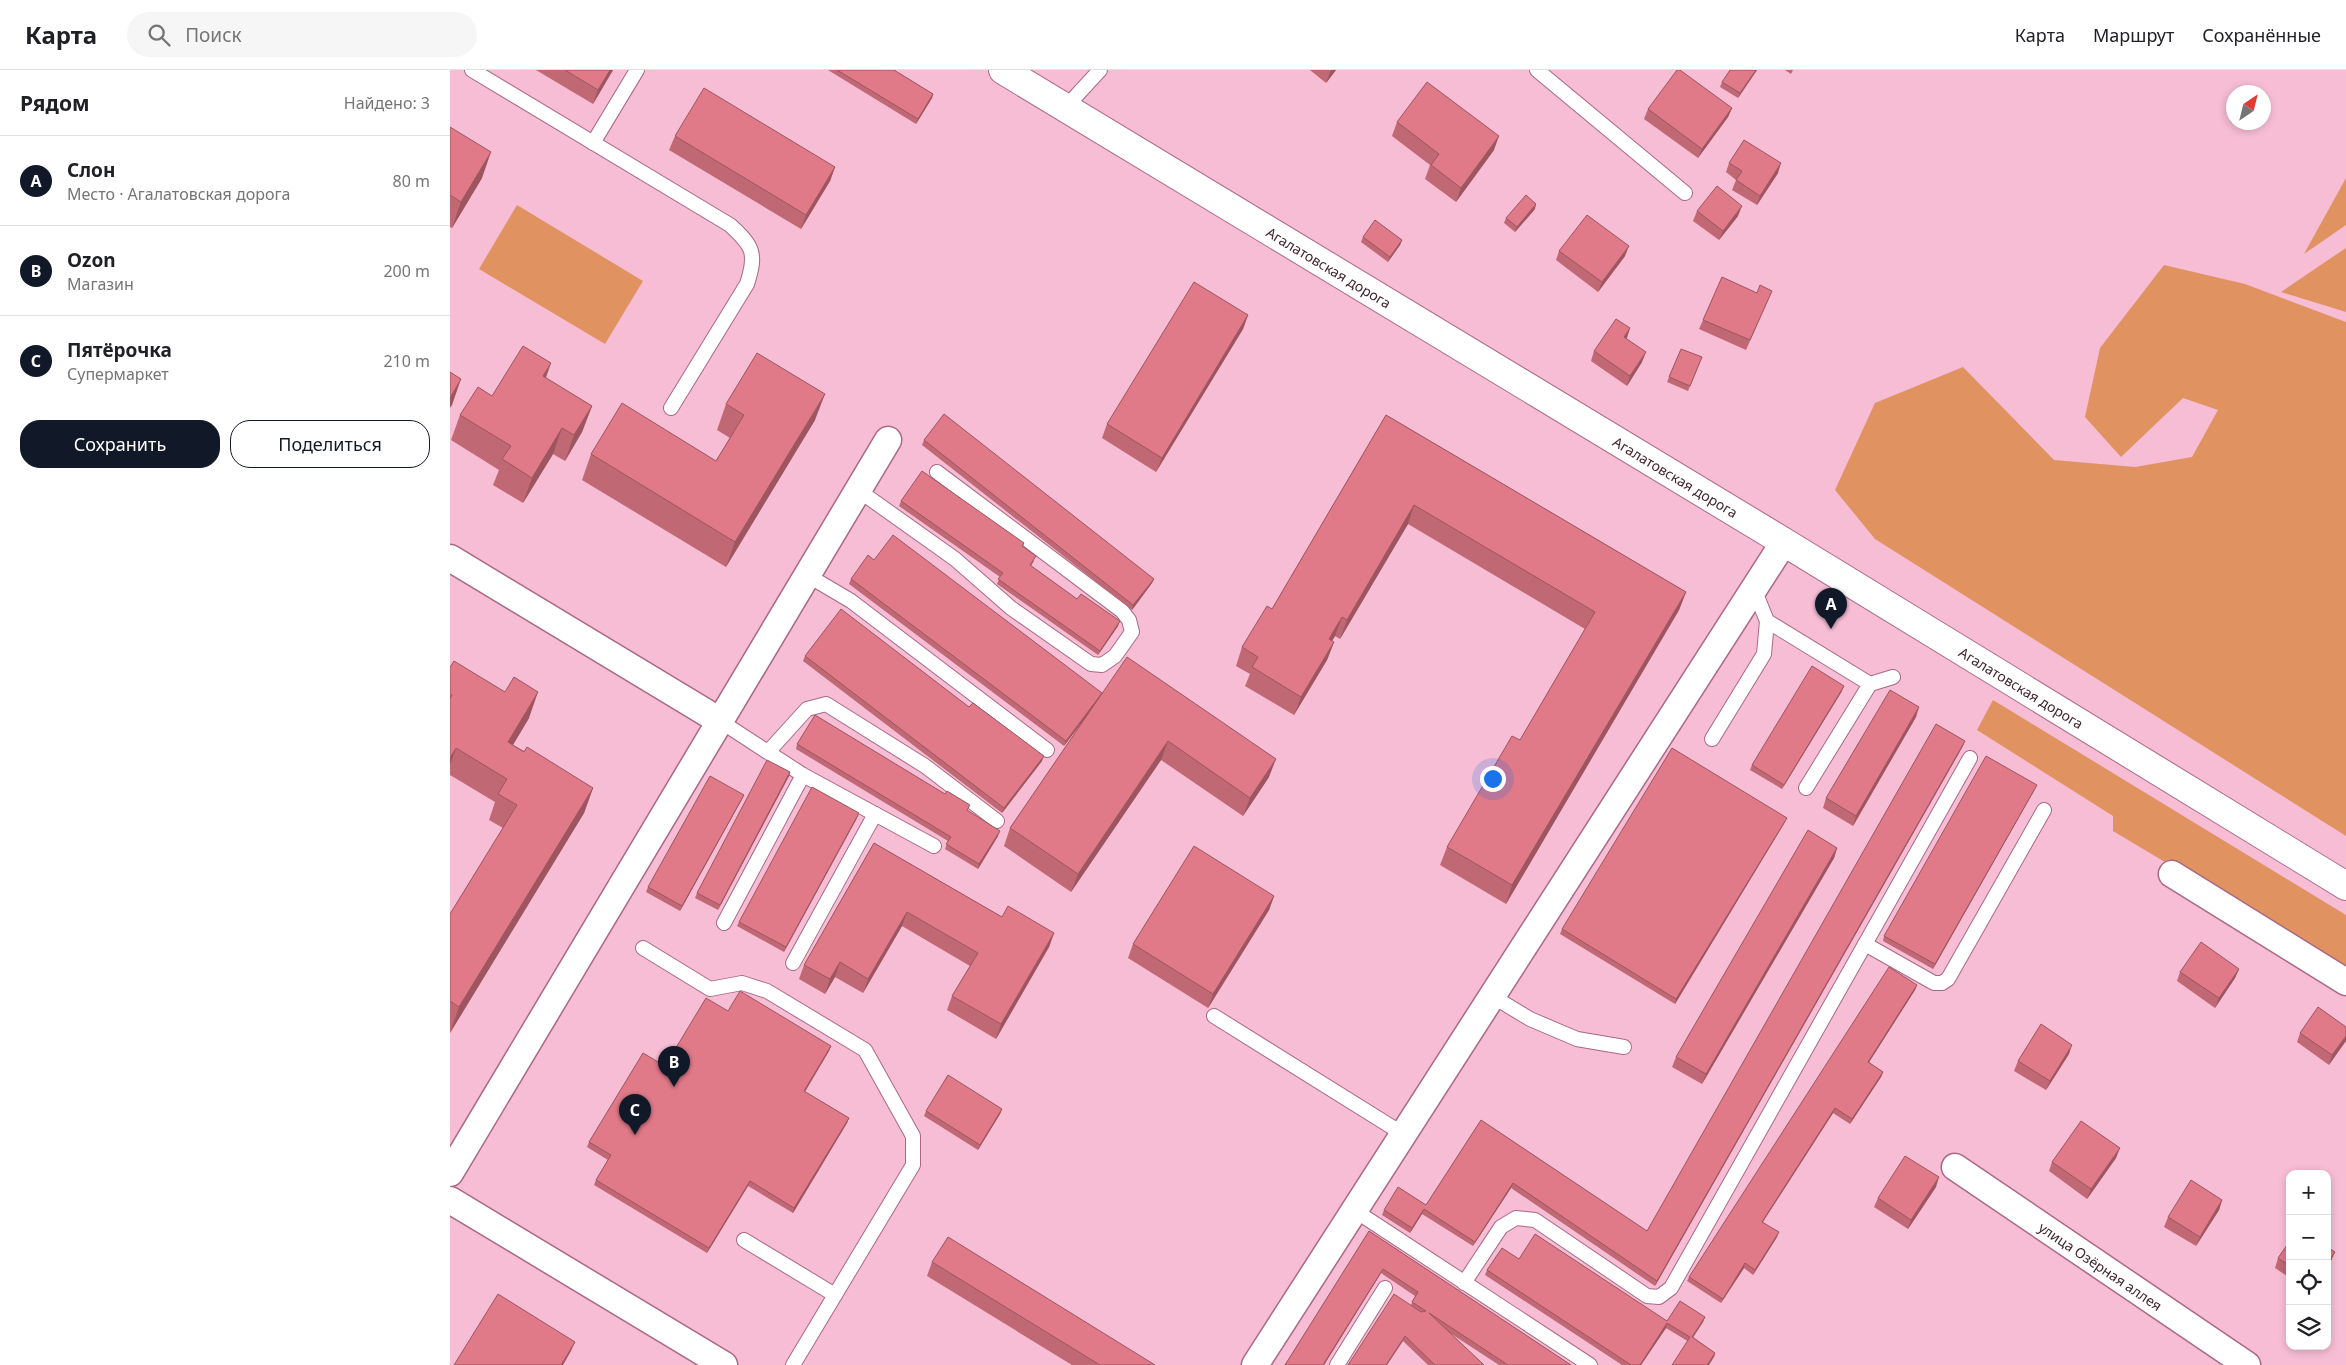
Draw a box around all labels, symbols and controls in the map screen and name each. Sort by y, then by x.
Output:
search box [127,12,477,57]
text: Карта [25,18,97,51]
icon: search [145,21,173,49]
text: Поиск [185,22,242,48]
text: Карта [2015,23,2065,47]
text: Маршрут [2093,23,2174,47]
text: Сохранённые [2202,23,2321,47]
north arrow [2226,85,2271,130]
text: Рядом [20,89,90,117]
text: Найдено: 3 [344,92,430,114]
text: Слон [67,157,115,183]
text: A [30,170,42,192]
text: 80 m [393,170,430,192]
text: Место · Агалатовская дорога [67,183,290,205]
street label: Агалатовская дорога [1263,222,1395,312]
text: Ozon [67,247,116,273]
text: B [31,260,41,282]
text: 200 m [383,260,430,282]
text: Магазин [67,273,134,295]
text: Пятёрочка [67,337,172,363]
text: C [31,350,41,372]
text: 210 m [383,350,430,372]
text: Супермаркет [67,363,169,385]
button: Сохранить [20,420,220,468]
button: Поделиться [230,420,430,468]
street label: Агалатовская дорога [1610,432,1742,522]
pin: A [1815,588,1847,629]
street label: Агалатовская дорога [1956,642,2087,733]
your location [1480,766,1506,792]
pin: B [658,1046,690,1087]
pin: C [619,1094,651,1135]
map controls [2286,1170,2331,1350]
button: + [2286,1170,2331,1215]
button: − [2286,1215,2331,1260]
street label: улица Озёрная аллея [2035,1217,2166,1314]
button: locate [2286,1260,2331,1305]
button: layers [2286,1305,2331,1350]

